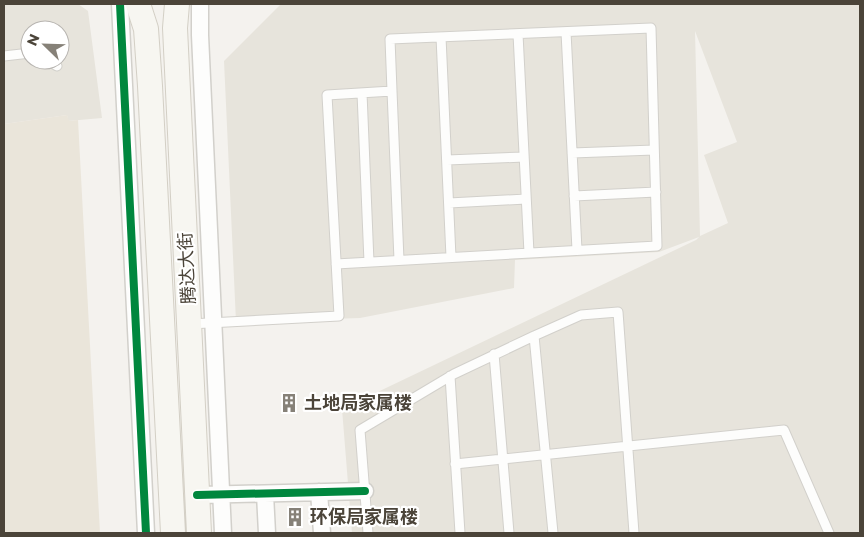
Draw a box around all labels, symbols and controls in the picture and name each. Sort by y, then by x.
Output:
north arrow [20,20,70,70]
text: N [23,31,44,49]
street label: 腾达大街 [174,231,200,305]
building icon: 土地局家属楼 [278,392,300,414]
place label: 土地局家属楼 [304,392,412,414]
building icon: 环保局家属楼 [284,506,306,528]
place label: 环保局家属楼 [310,506,418,528]

